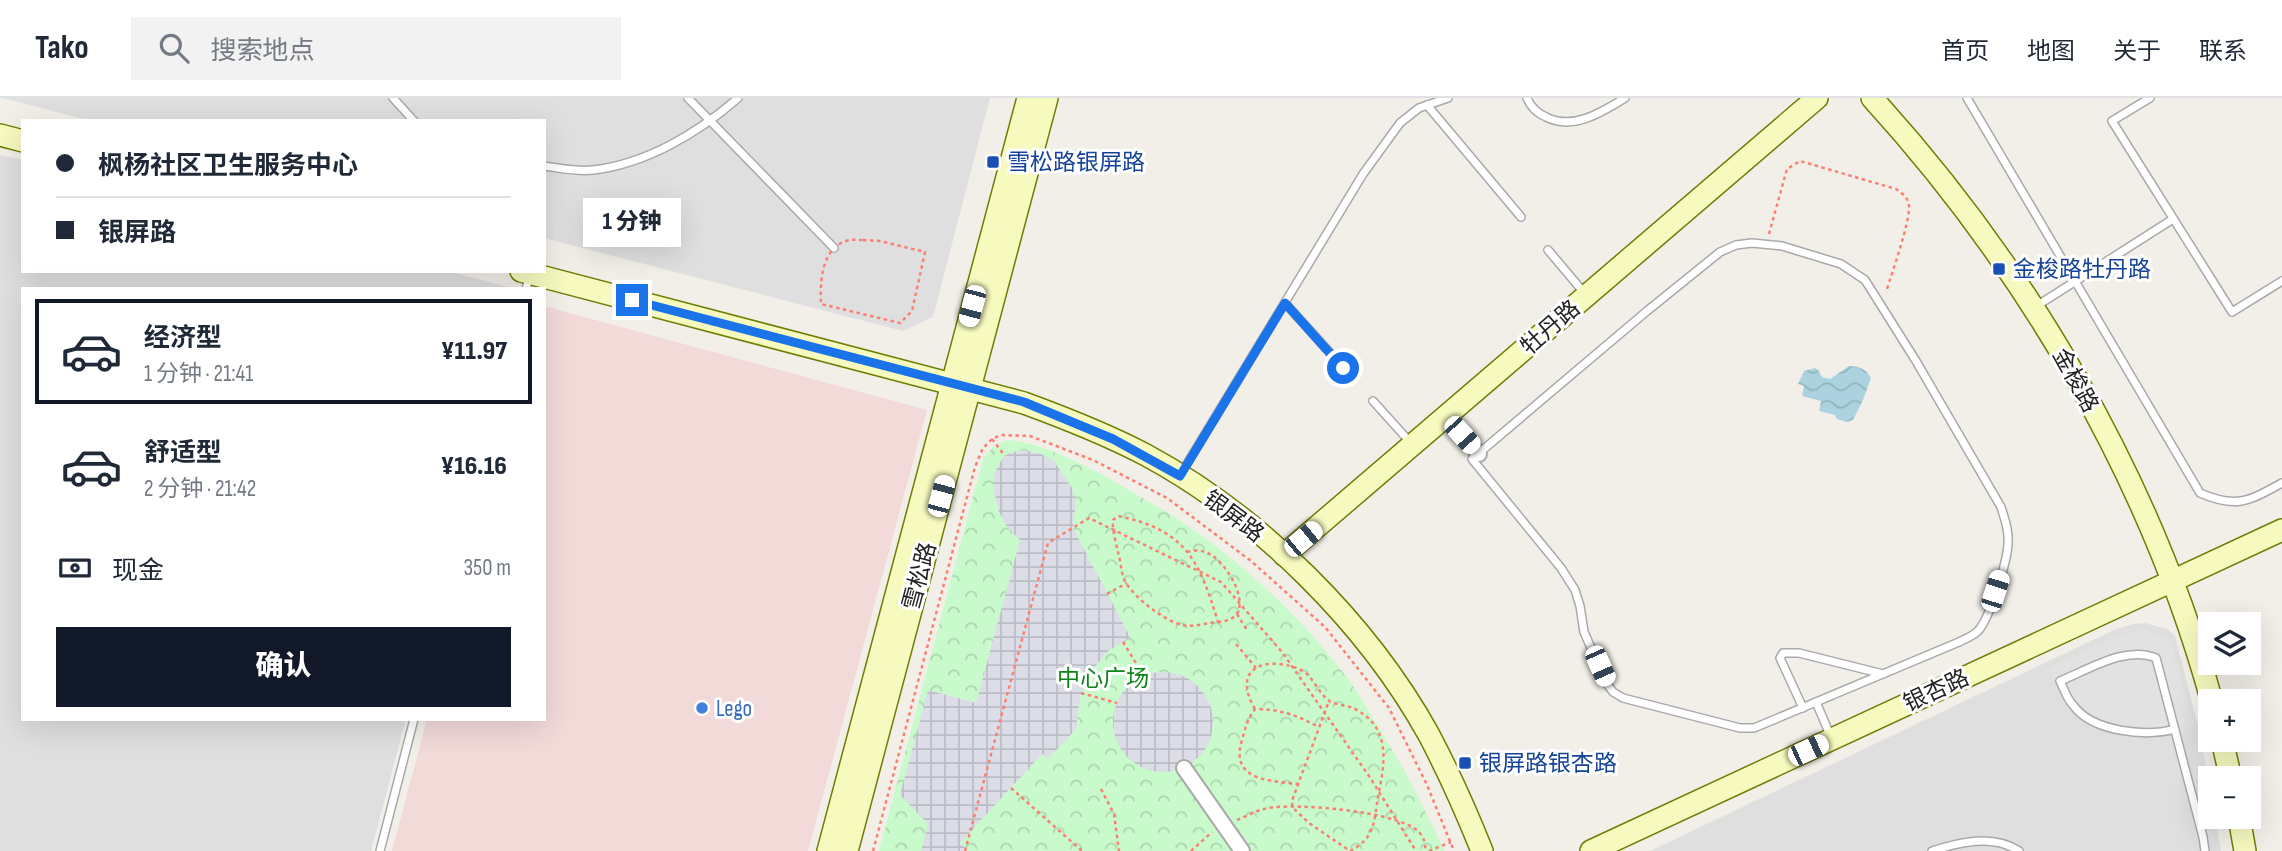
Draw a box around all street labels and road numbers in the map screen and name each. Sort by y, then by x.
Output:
street label: 牡丹路 [1515,295,1586,361]
street label: 金梭路 [2046,344,2104,417]
street label: 银屏路 [1197,485,1269,549]
street label: 雪松路 [898,539,942,613]
street label: 银杏路 [1899,664,1974,718]

